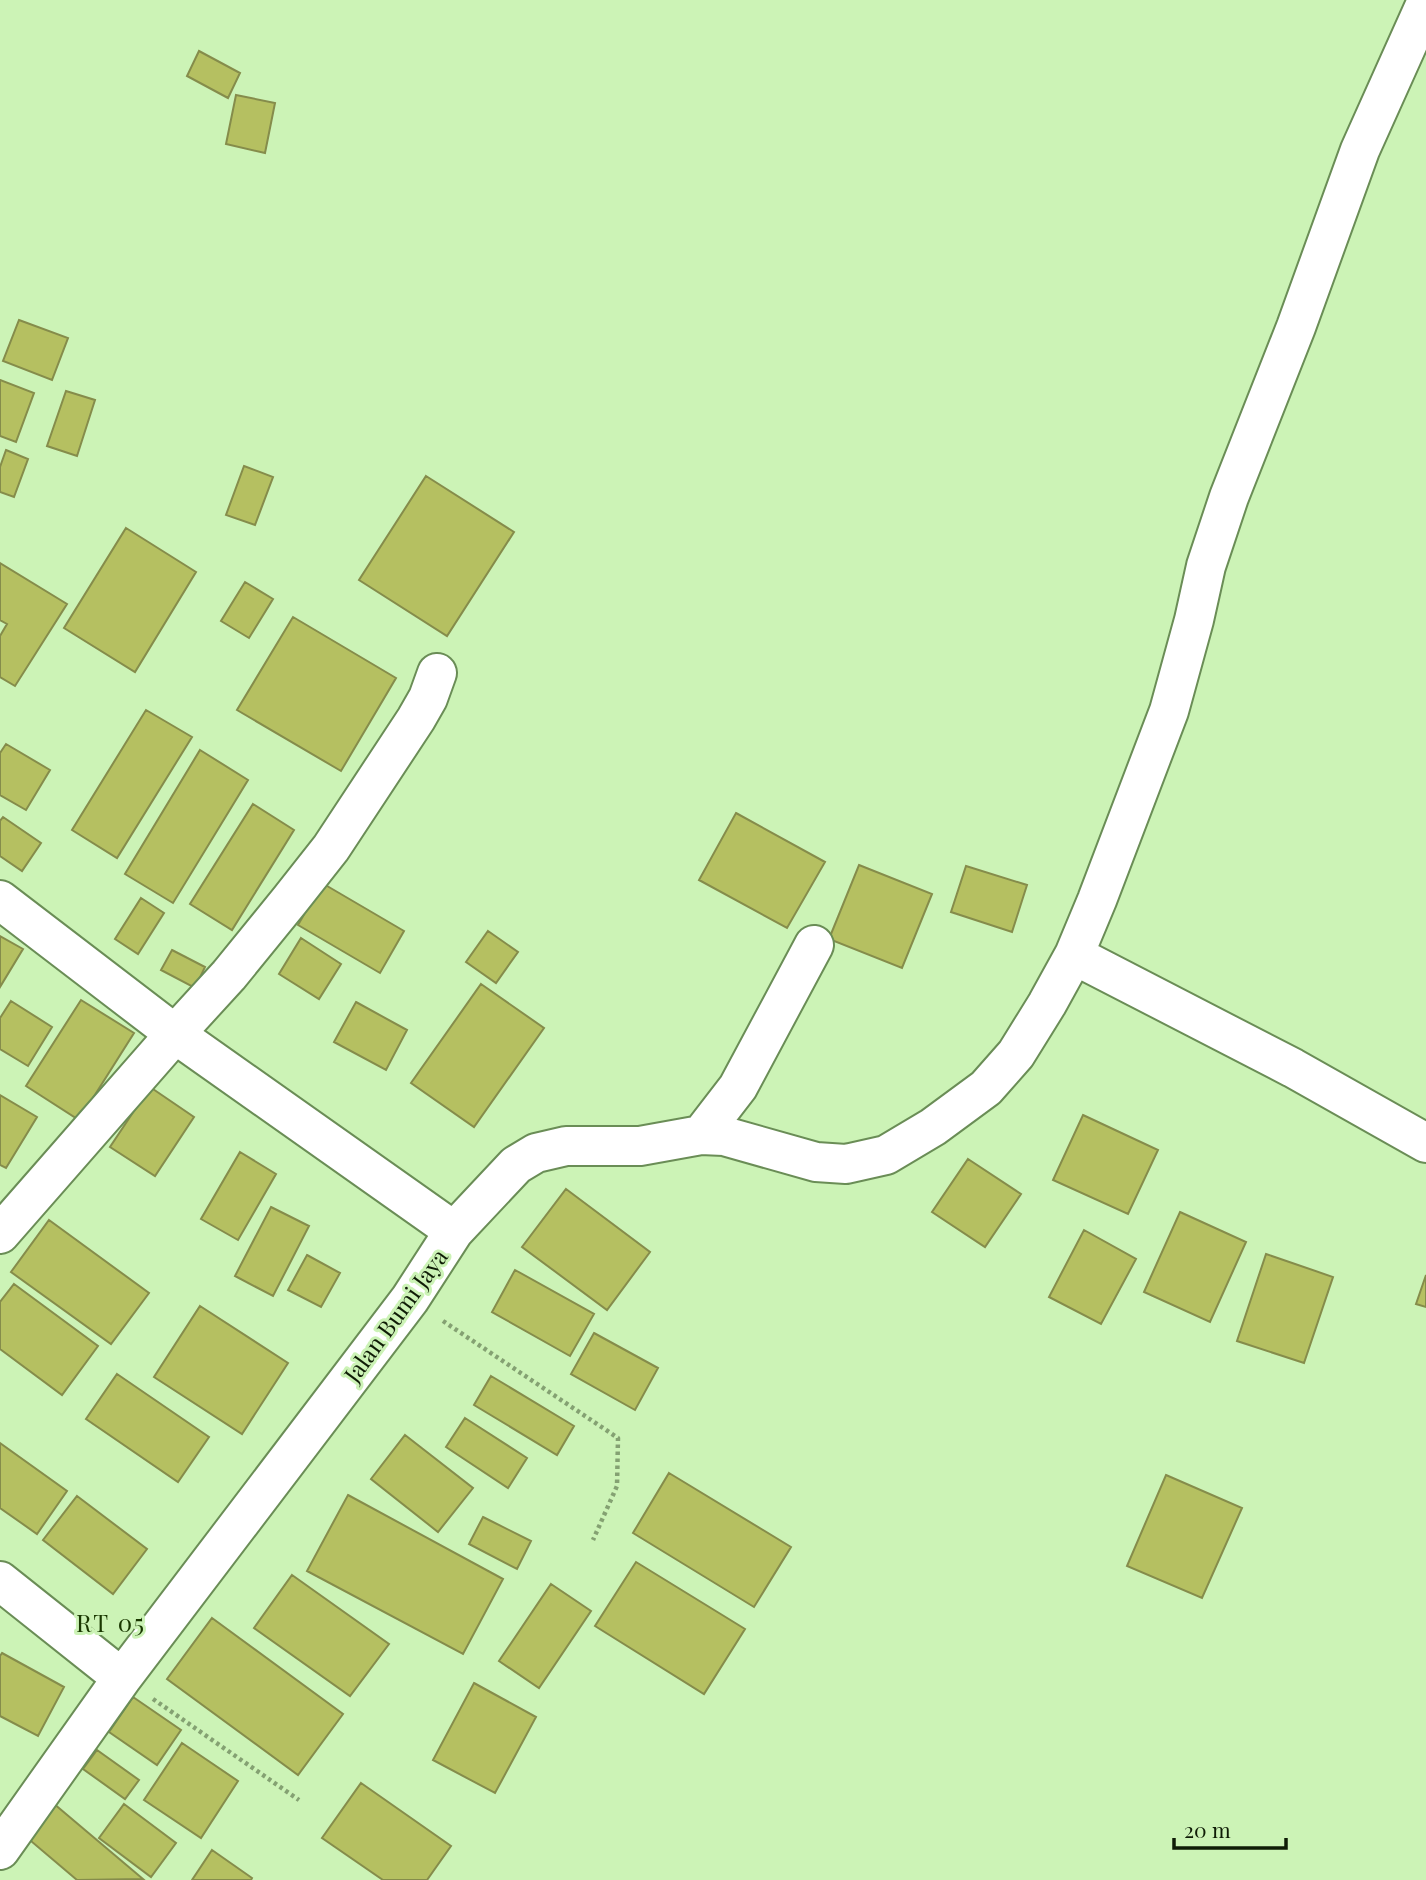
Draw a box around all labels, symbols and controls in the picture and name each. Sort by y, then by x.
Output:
street label: Jalan Bumi Jaya [336,1242,454,1389]
district label: RT 05 [76,1606,146,1638]
scale bar [1174,1806,1286,1850]
text: 20 m [1184,1815,1231,1843]

